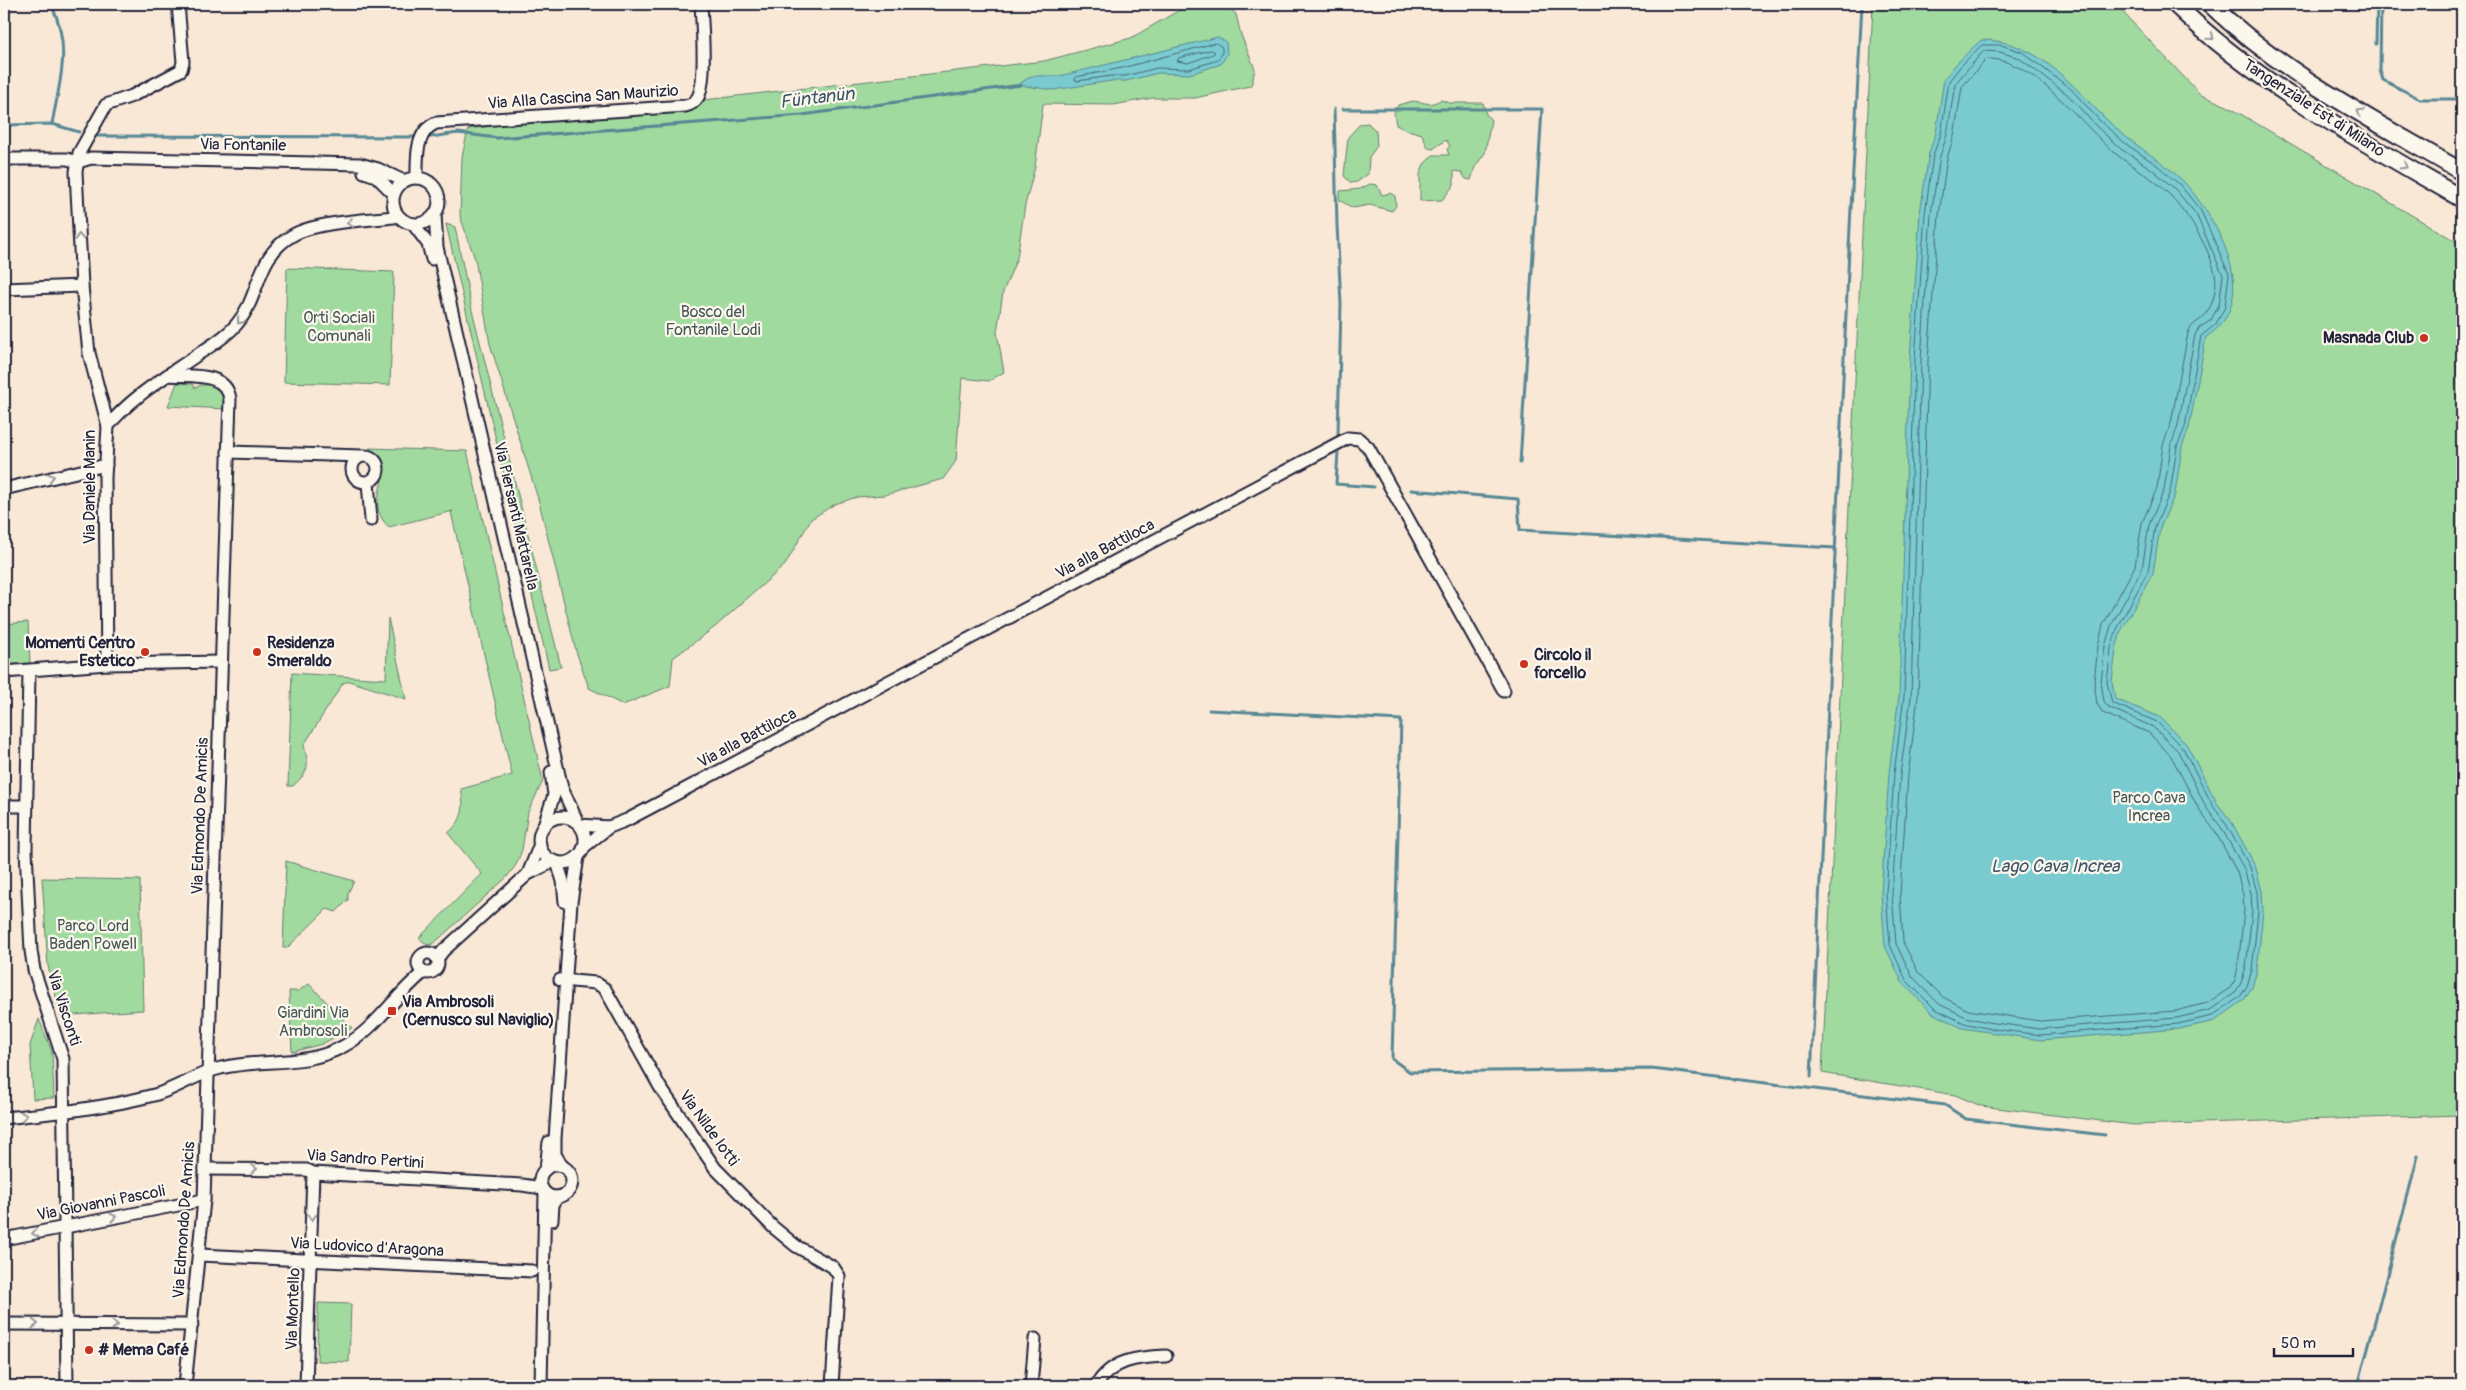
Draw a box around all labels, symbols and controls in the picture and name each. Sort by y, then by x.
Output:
one-way arrow [2206,31,2215,40]
street label: Tangenziale Est di Milano [2239,55,2389,162]
street label: Via Alla Cascina San Maurizio [487,80,680,114]
water label: Füntanün [778,82,856,114]
one-way arrow [2356,109,2365,119]
street label: Via Fontanile [200,134,287,156]
one-way arrow [2399,159,2408,169]
one-way arrow [346,217,354,227]
one-way arrow [73,233,84,241]
park label: Bosco del Fontanile Lodi [666,302,761,340]
park label: Orti Sociali Comunali [303,308,375,346]
one-way arrow [237,315,245,324]
place label: Masnada Club [2323,328,2414,348]
marker: Masnada Club [2418,332,2430,344]
street label: Via Daniele Manin [80,430,100,544]
street label: Via Piersanti Mattarella [489,440,543,592]
one-way arrow [47,472,55,483]
street label: Via alla Battiloca [1052,515,1158,583]
place label: Momenti Centro Estetico [25,633,135,671]
place label: Residenza Smeraldo [267,633,335,671]
place label: Circolo il forcello [1534,645,1592,683]
marker: Momenti Centro Estetico [139,646,151,658]
marker: Residenza Smeraldo [251,646,263,658]
marker: Circolo il forcello [1518,658,1530,670]
street label: Via alla Battiloca [694,704,800,772]
street label: Via Edmondo De Amicis [187,737,213,895]
park label: Parco Cava Increa [2112,788,2186,826]
water label: Lago Cava Increa [1991,855,2121,878]
park label: Parco Lord Baden Powell [49,916,137,954]
street label: Via Visconti [42,968,86,1048]
place label: Via Ambrosoli (Cernusco sul Naviglio) [402,992,554,1030]
park label: Giardini Via Ambrosoli [277,1003,349,1041]
marker: Via Ambrosoli (Cernusco sul Naviglio) [386,1005,398,1017]
street label: Via Nilde Iotti [675,1086,743,1170]
one-way arrow [20,1111,28,1122]
street label: Via Edmondo De Amicis [169,1141,199,1299]
street label: Via Sandro Pertini [306,1145,424,1173]
one-way arrow [250,1164,258,1175]
street label: Via Giovanni Pascoli [35,1181,167,1225]
one-way arrow [109,1213,118,1223]
one-way arrow [307,1214,317,1221]
one-way arrow [30,1227,39,1237]
street label: Via Ludovico d'Aragona [289,1233,445,1261]
street label: Via Montello [282,1267,304,1351]
one-way arrow [32,1319,39,1329]
one-way arrow [112,1320,119,1330]
scale bar [2274,1325,2352,1357]
text: 50 m [2281,1334,2316,1353]
place label: # Mema Café [98,1340,190,1360]
marker: # Mema Café [83,1344,95,1356]

